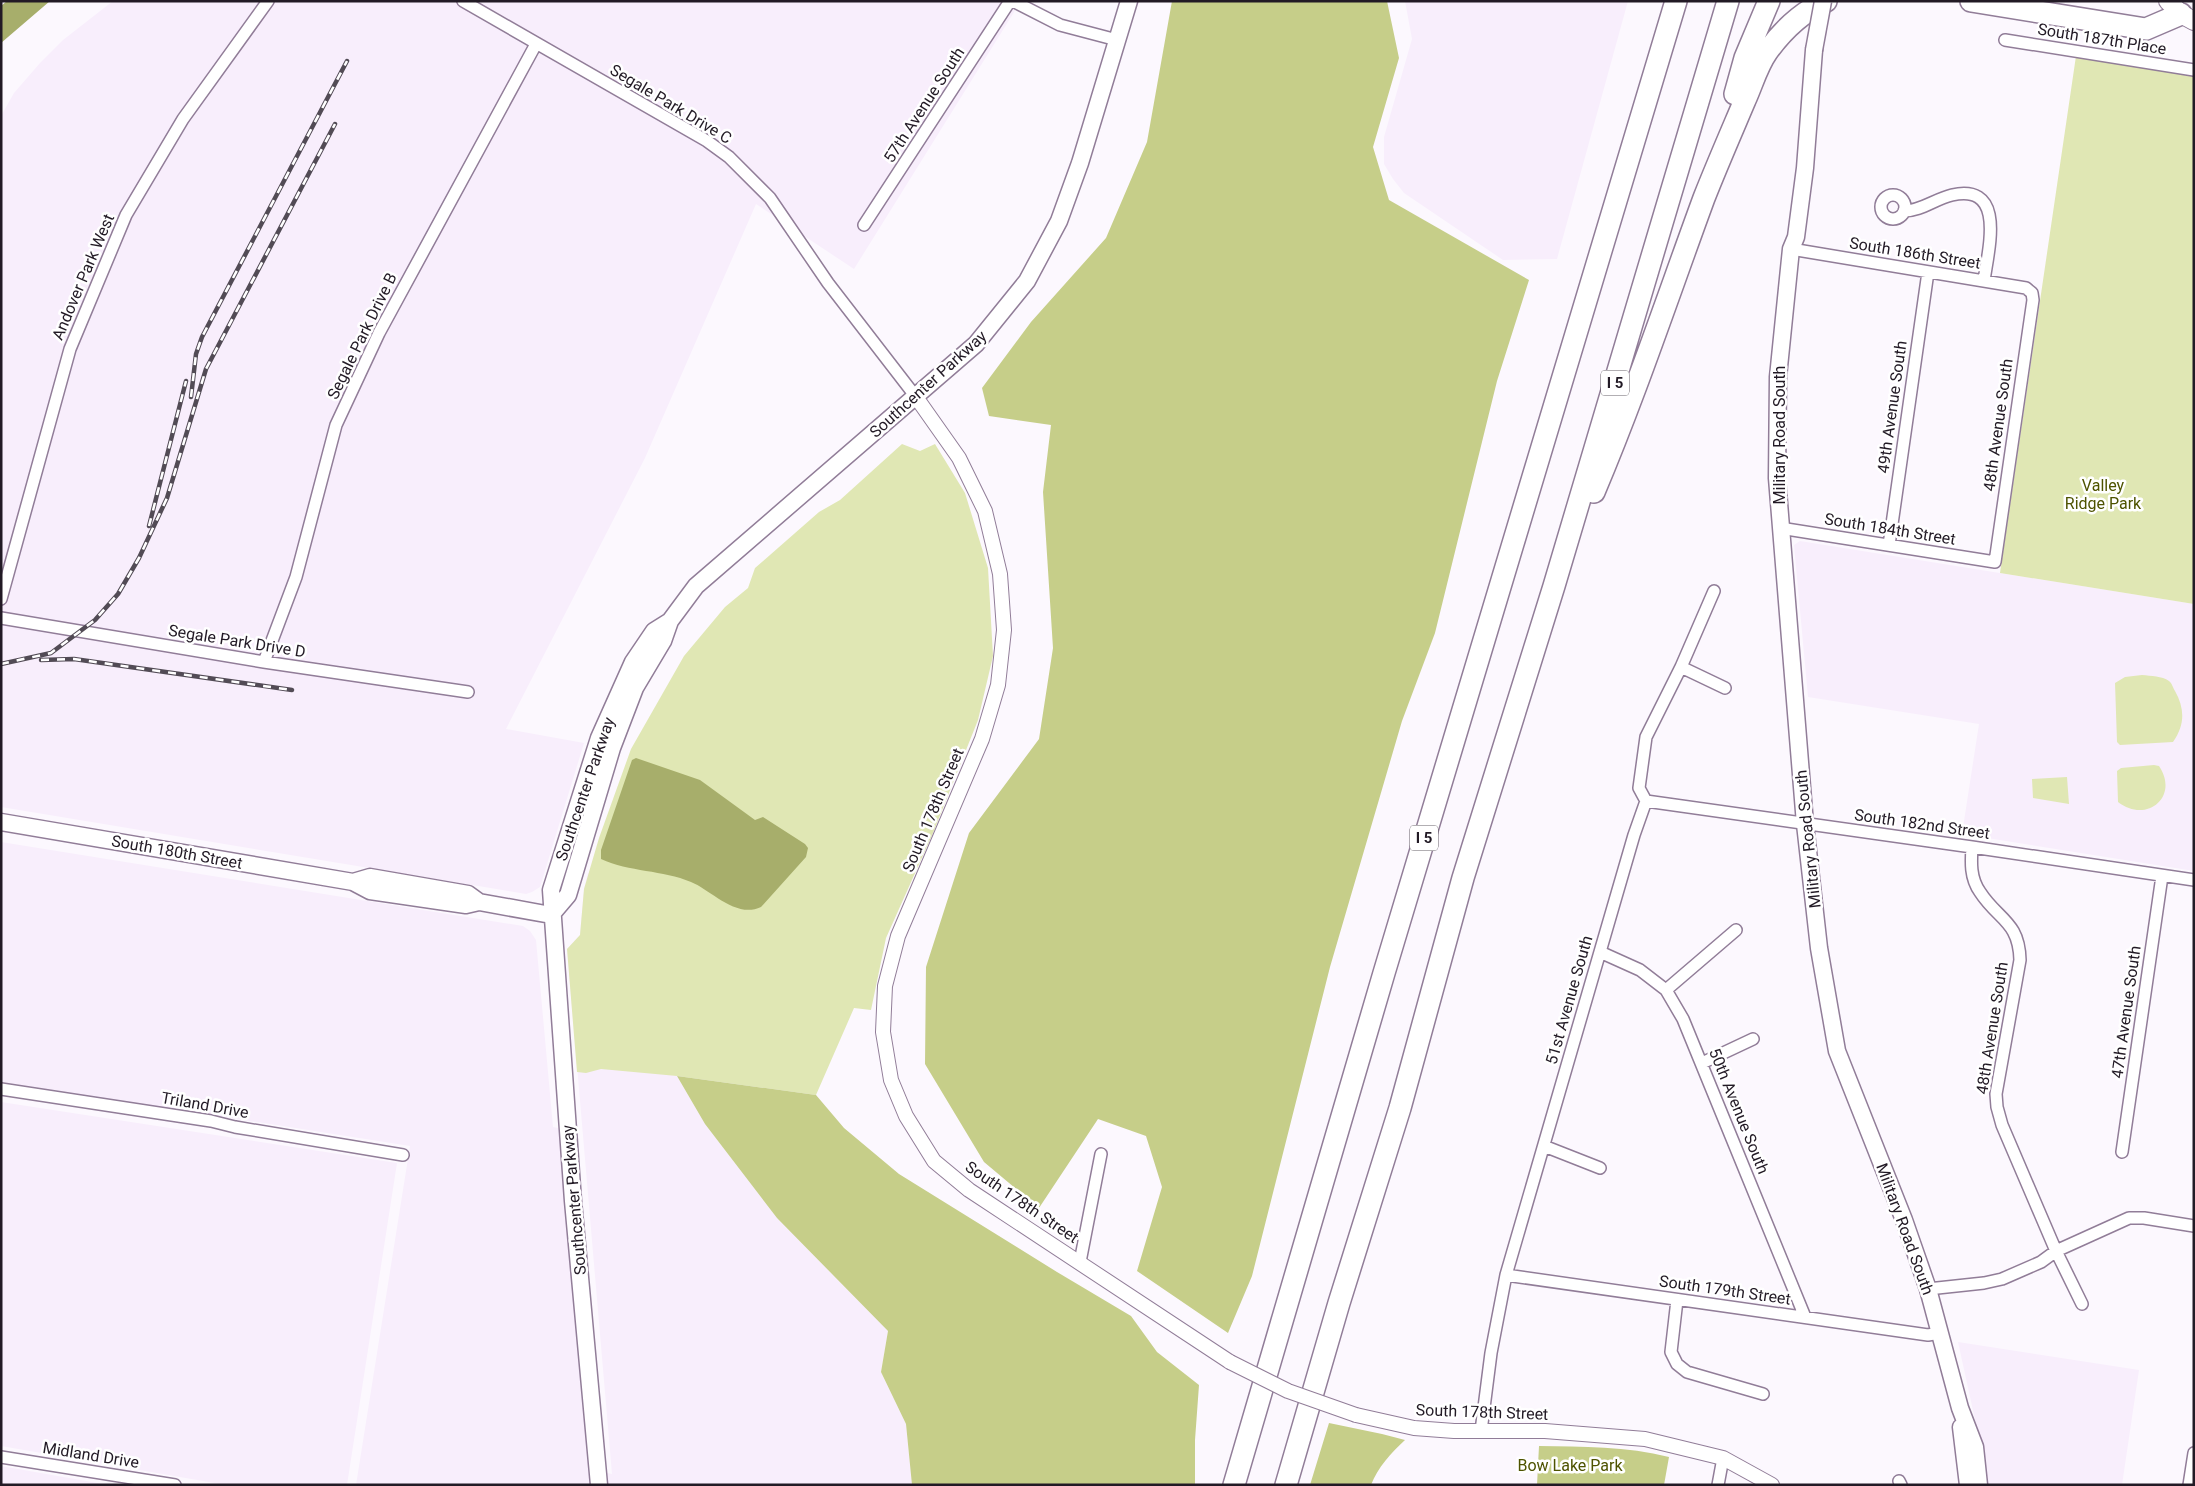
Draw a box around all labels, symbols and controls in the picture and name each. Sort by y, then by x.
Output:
street label: South 187th Place [2036,19,2168,59]
street label: 57th Avenue South [880,44,968,166]
street label: Segale Park Drive C [607,60,735,148]
street label: Andover Park West [48,211,118,343]
street label: South 186th Street [1848,233,1982,273]
street label: Segale Park Drive B [323,270,401,402]
street label: Southcenter Parkway [866,326,991,441]
street label: 49th Avenue South [1873,339,1911,475]
street label: 48th Avenue South [1979,357,2017,493]
street label: Military Road South [1770,366,1789,504]
road number: I 5 [1601,370,1629,396]
park label: Valley Ridge Park [2065,476,2142,513]
street label: South 184th Street [1823,509,1957,549]
street label: Segale Park Drive D [167,621,307,661]
street label: Southcenter Parkway [551,714,619,863]
street label: South 178th Street [898,745,968,875]
street label: Military Road South [1791,769,1825,909]
street label: South 182nd Street [1853,805,1991,843]
road number: I 5 [1410,826,1438,850]
street label: South 180th Street [110,831,244,873]
street label: 51st Avenue South [1542,933,1596,1067]
street label: 47th Avenue South [2107,944,2145,1080]
street label: 48th Avenue South [1972,960,2012,1096]
street label: 50th Avenue South [1705,1045,1773,1177]
street label: Triland Drive [160,1088,250,1122]
street label: Southcenter Parkway [558,1124,590,1276]
street label: South 178th Street [962,1157,1082,1247]
street label: Military Road South [1872,1161,1938,1297]
street label: South 179th Street [1658,1271,1792,1309]
street label: South 178th Street [1415,1400,1549,1424]
street label: Midland Drive [41,1438,141,1472]
park label: Bow Lake Park [1517,1456,1623,1475]

